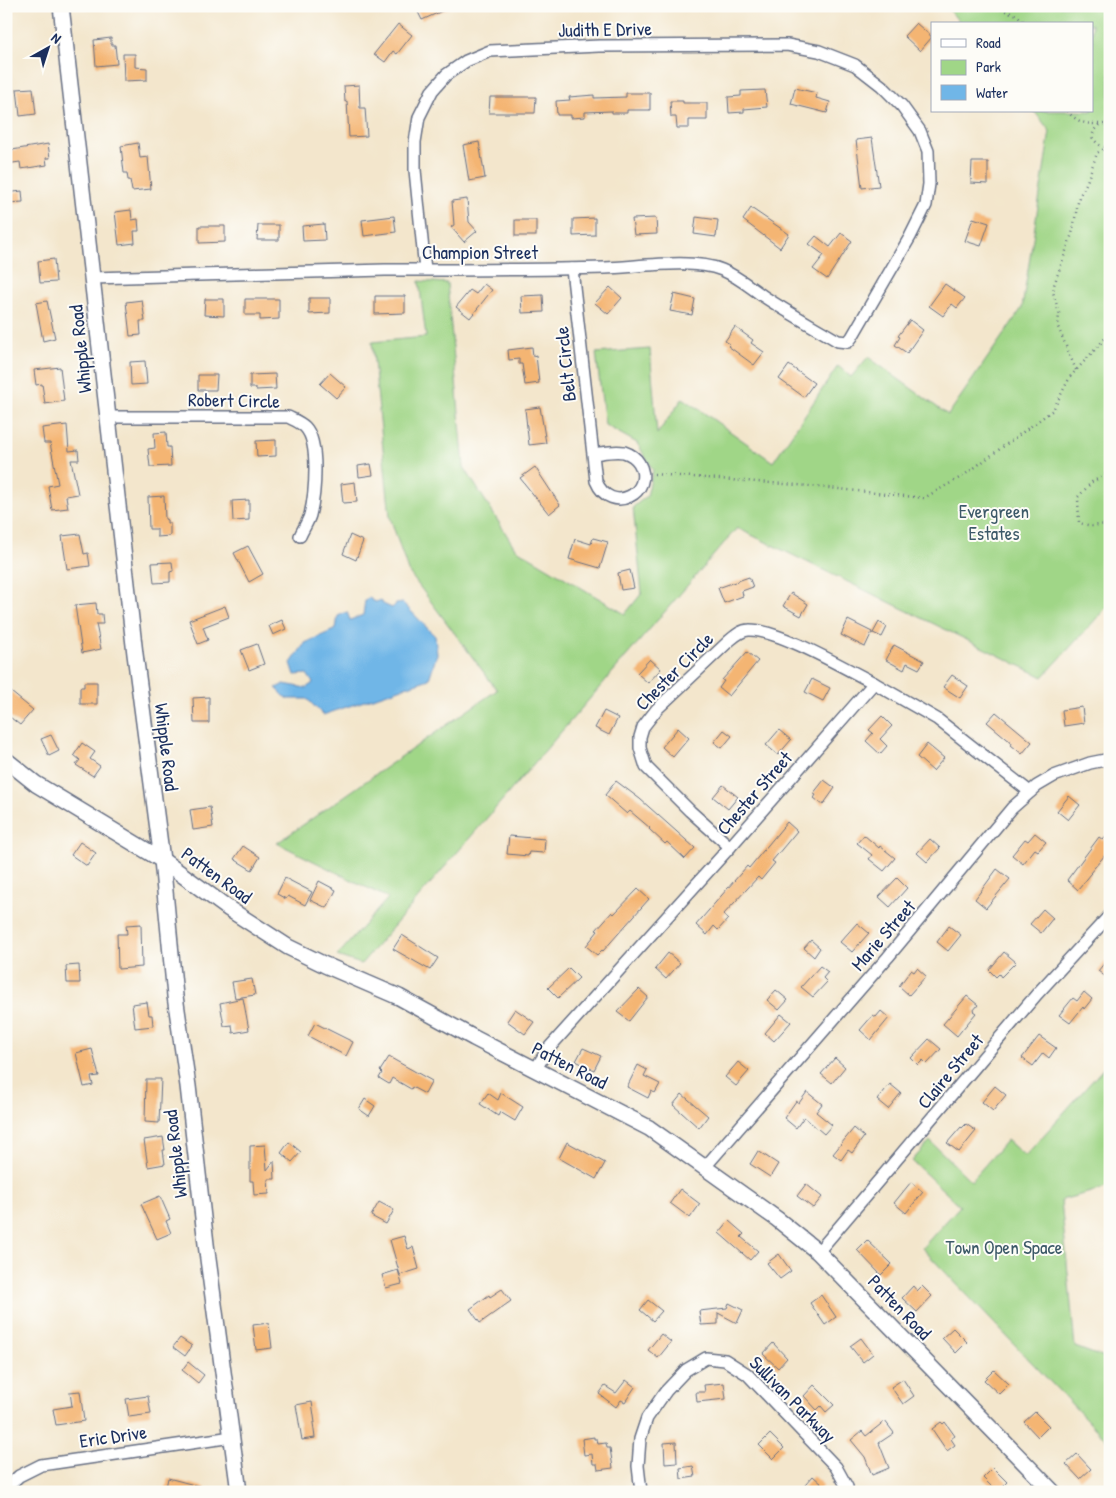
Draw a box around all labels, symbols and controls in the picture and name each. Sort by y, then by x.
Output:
street label: Judith E Drive [558,15,653,43]
north arrow [22,22,72,72]
legend [931,22,1094,112]
text: N [48,28,66,48]
text: Road [976,32,1001,53]
text: Park [976,56,1001,77]
text: Water [976,82,1008,103]
street label: Champion Street [422,239,538,265]
street label: Whipple Road [62,303,98,394]
street label: Belt Circle [548,325,582,403]
street label: Robert Circle [188,386,281,414]
park label: Evergreen Estates [959,498,1029,546]
street label: Chester Circle [629,626,719,716]
street label: Whipple Road [149,702,185,793]
street label: Chester Street [710,745,798,841]
street label: Patten Road [176,841,258,910]
street label: Marie Street [845,893,921,976]
street label: Claire Street [911,1028,989,1114]
street label: Patten Road [528,1035,613,1095]
street label: Whipple Road [157,1108,193,1199]
park label: Town Open Space [946,1234,1063,1260]
street label: Patten Road [862,1269,938,1346]
street label: Sullivan Parkway [744,1350,842,1448]
street label: Eric Drive [78,1418,149,1454]

